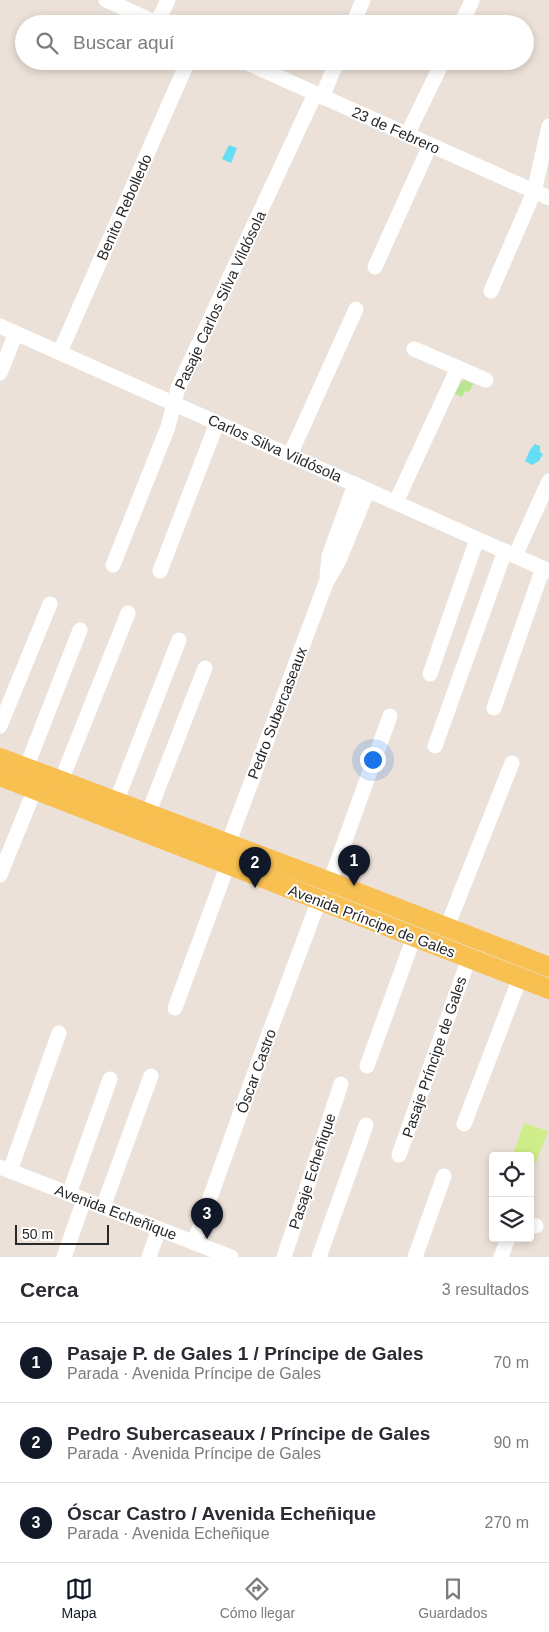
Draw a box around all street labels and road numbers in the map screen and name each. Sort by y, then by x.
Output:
street label: 23 de Febrero [349,103,443,157]
street label: Benito Rebolledo [93,151,155,263]
street label: Pasaje Carlos Silva Vildósola [171,208,269,392]
street label: Carlos Silva Vildósola [205,411,345,485]
street label: Pedro Subercaseaux [244,644,310,781]
street label: Avenida Príncipe de Gales [286,881,458,961]
street label: Pasaje Príncipe de Gales [398,974,470,1140]
street label: Óscar Castro [233,1027,279,1115]
street label: Pasaje Echeñique [285,1111,339,1231]
street label: Avenida Echeñique [53,1181,179,1243]

